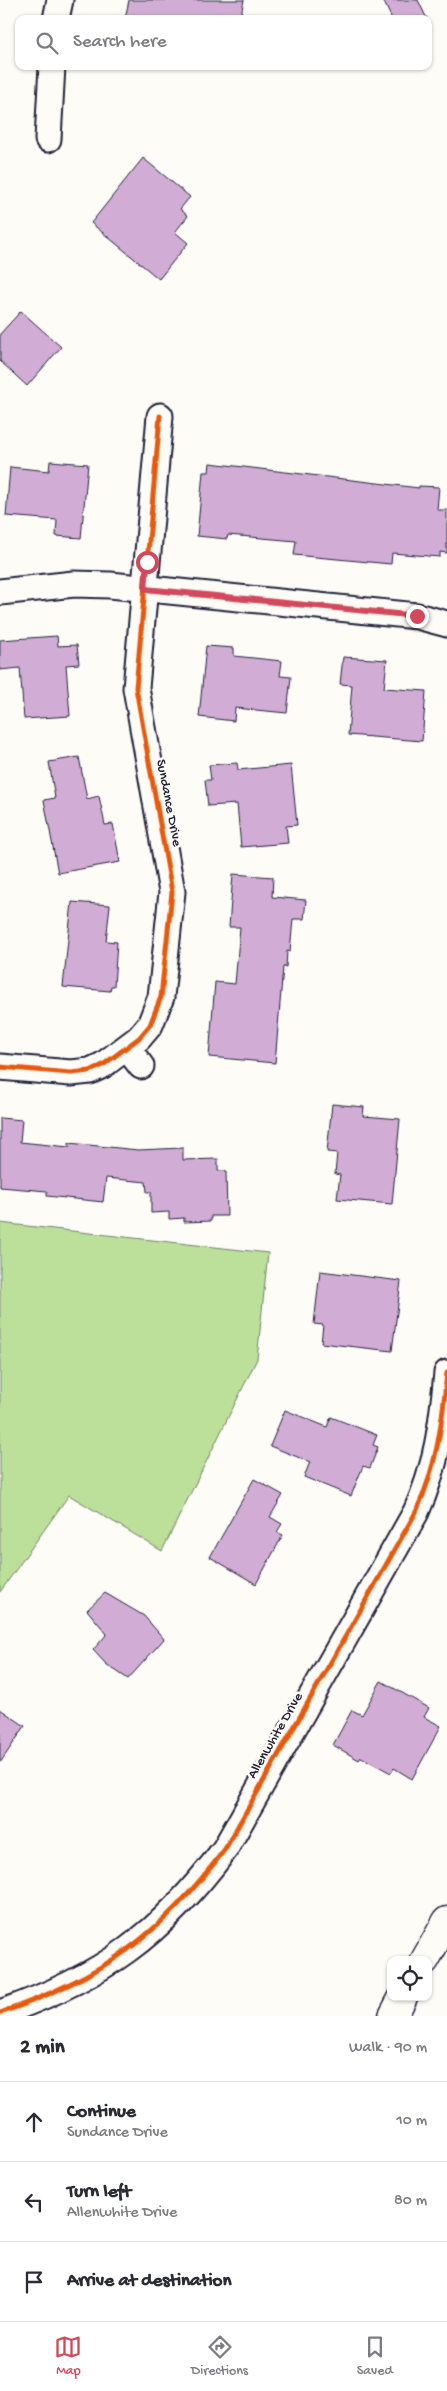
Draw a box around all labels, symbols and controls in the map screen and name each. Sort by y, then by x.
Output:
search box [15,15,432,70]
icon: search [33,29,61,57]
text: Search here [73,31,167,54]
route start [136,551,159,574]
route end [406,605,429,628]
street label: Sundance Drive [151,758,185,849]
street label: Allenwhite Drive [245,1689,308,1782]
map controls [387,1956,432,2001]
button: locate [387,1956,432,2001]
text: 2 min [20,2036,65,2061]
text: Walk · 90 m [349,2039,427,2058]
text: Continue [67,2101,136,2124]
icon: ahead [20,2108,48,2136]
text: 10 m [396,2112,427,2131]
text: Sundance Drive [67,2124,168,2143]
text: Turn left [67,2181,131,2204]
icon: left [20,2188,48,2216]
text: 80 m [394,2192,427,2211]
text: Allenwhite Drive [67,2204,177,2223]
icon: arrive [20,2268,48,2296]
text: Arrive at destination [67,2270,231,2293]
tab: Map [54,2333,82,2380]
tab: Directions [191,2333,248,2380]
tab: Saved [357,2333,393,2380]

